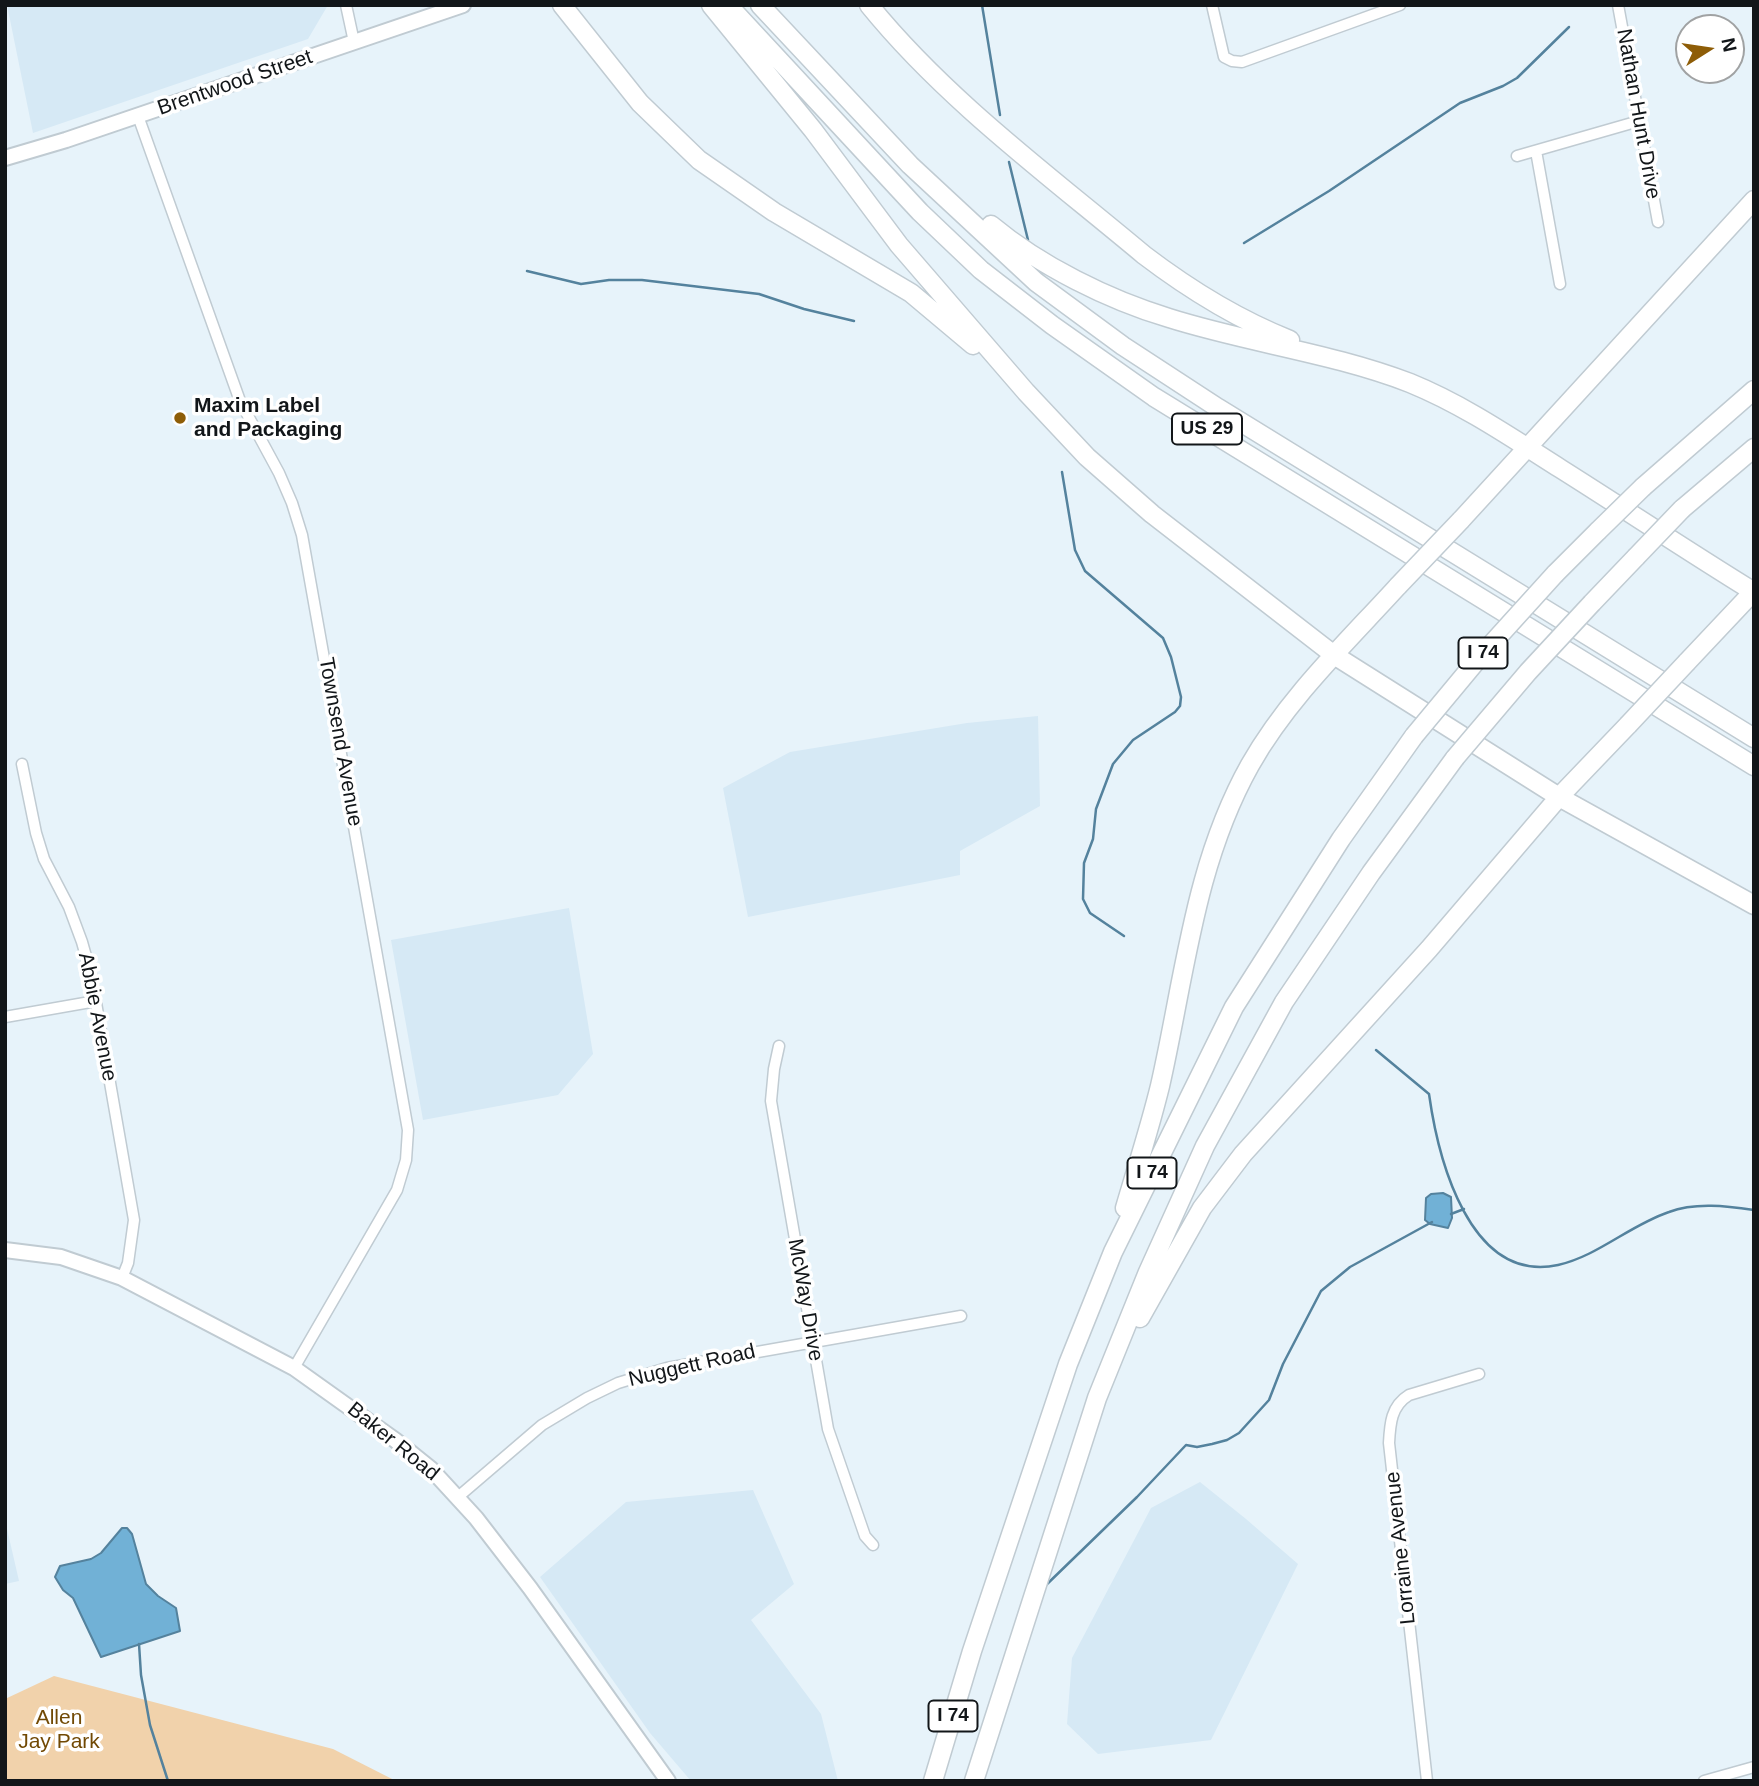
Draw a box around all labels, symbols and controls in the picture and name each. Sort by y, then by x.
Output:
north arrow [1675,14,1745,84]
street label: Nathan Hunt Drive [1611,27,1665,201]
text: N [1717,36,1741,54]
street label: Brentwood Street [154,45,316,121]
place label: Maxim Label and Packaging [194,393,342,443]
marker: Maxim Label and Packaging [172,410,188,426]
road number: US 29 [1172,414,1242,444]
road number: I 74 [1458,638,1508,668]
street label: Townsend Avenue [313,655,367,829]
street label: Abbie Avenue [72,951,122,1083]
road number: I 74 [1128,1158,1176,1189]
street label: McWay Drive [782,1237,828,1363]
street label: Nuggett Road [626,1339,758,1393]
street label: Baker Road [342,1397,444,1487]
street label: Lorraine Avenue [1380,1470,1422,1626]
road number: I 74 [928,1700,978,1732]
park label: Allen Jay Park [18,1705,100,1755]

